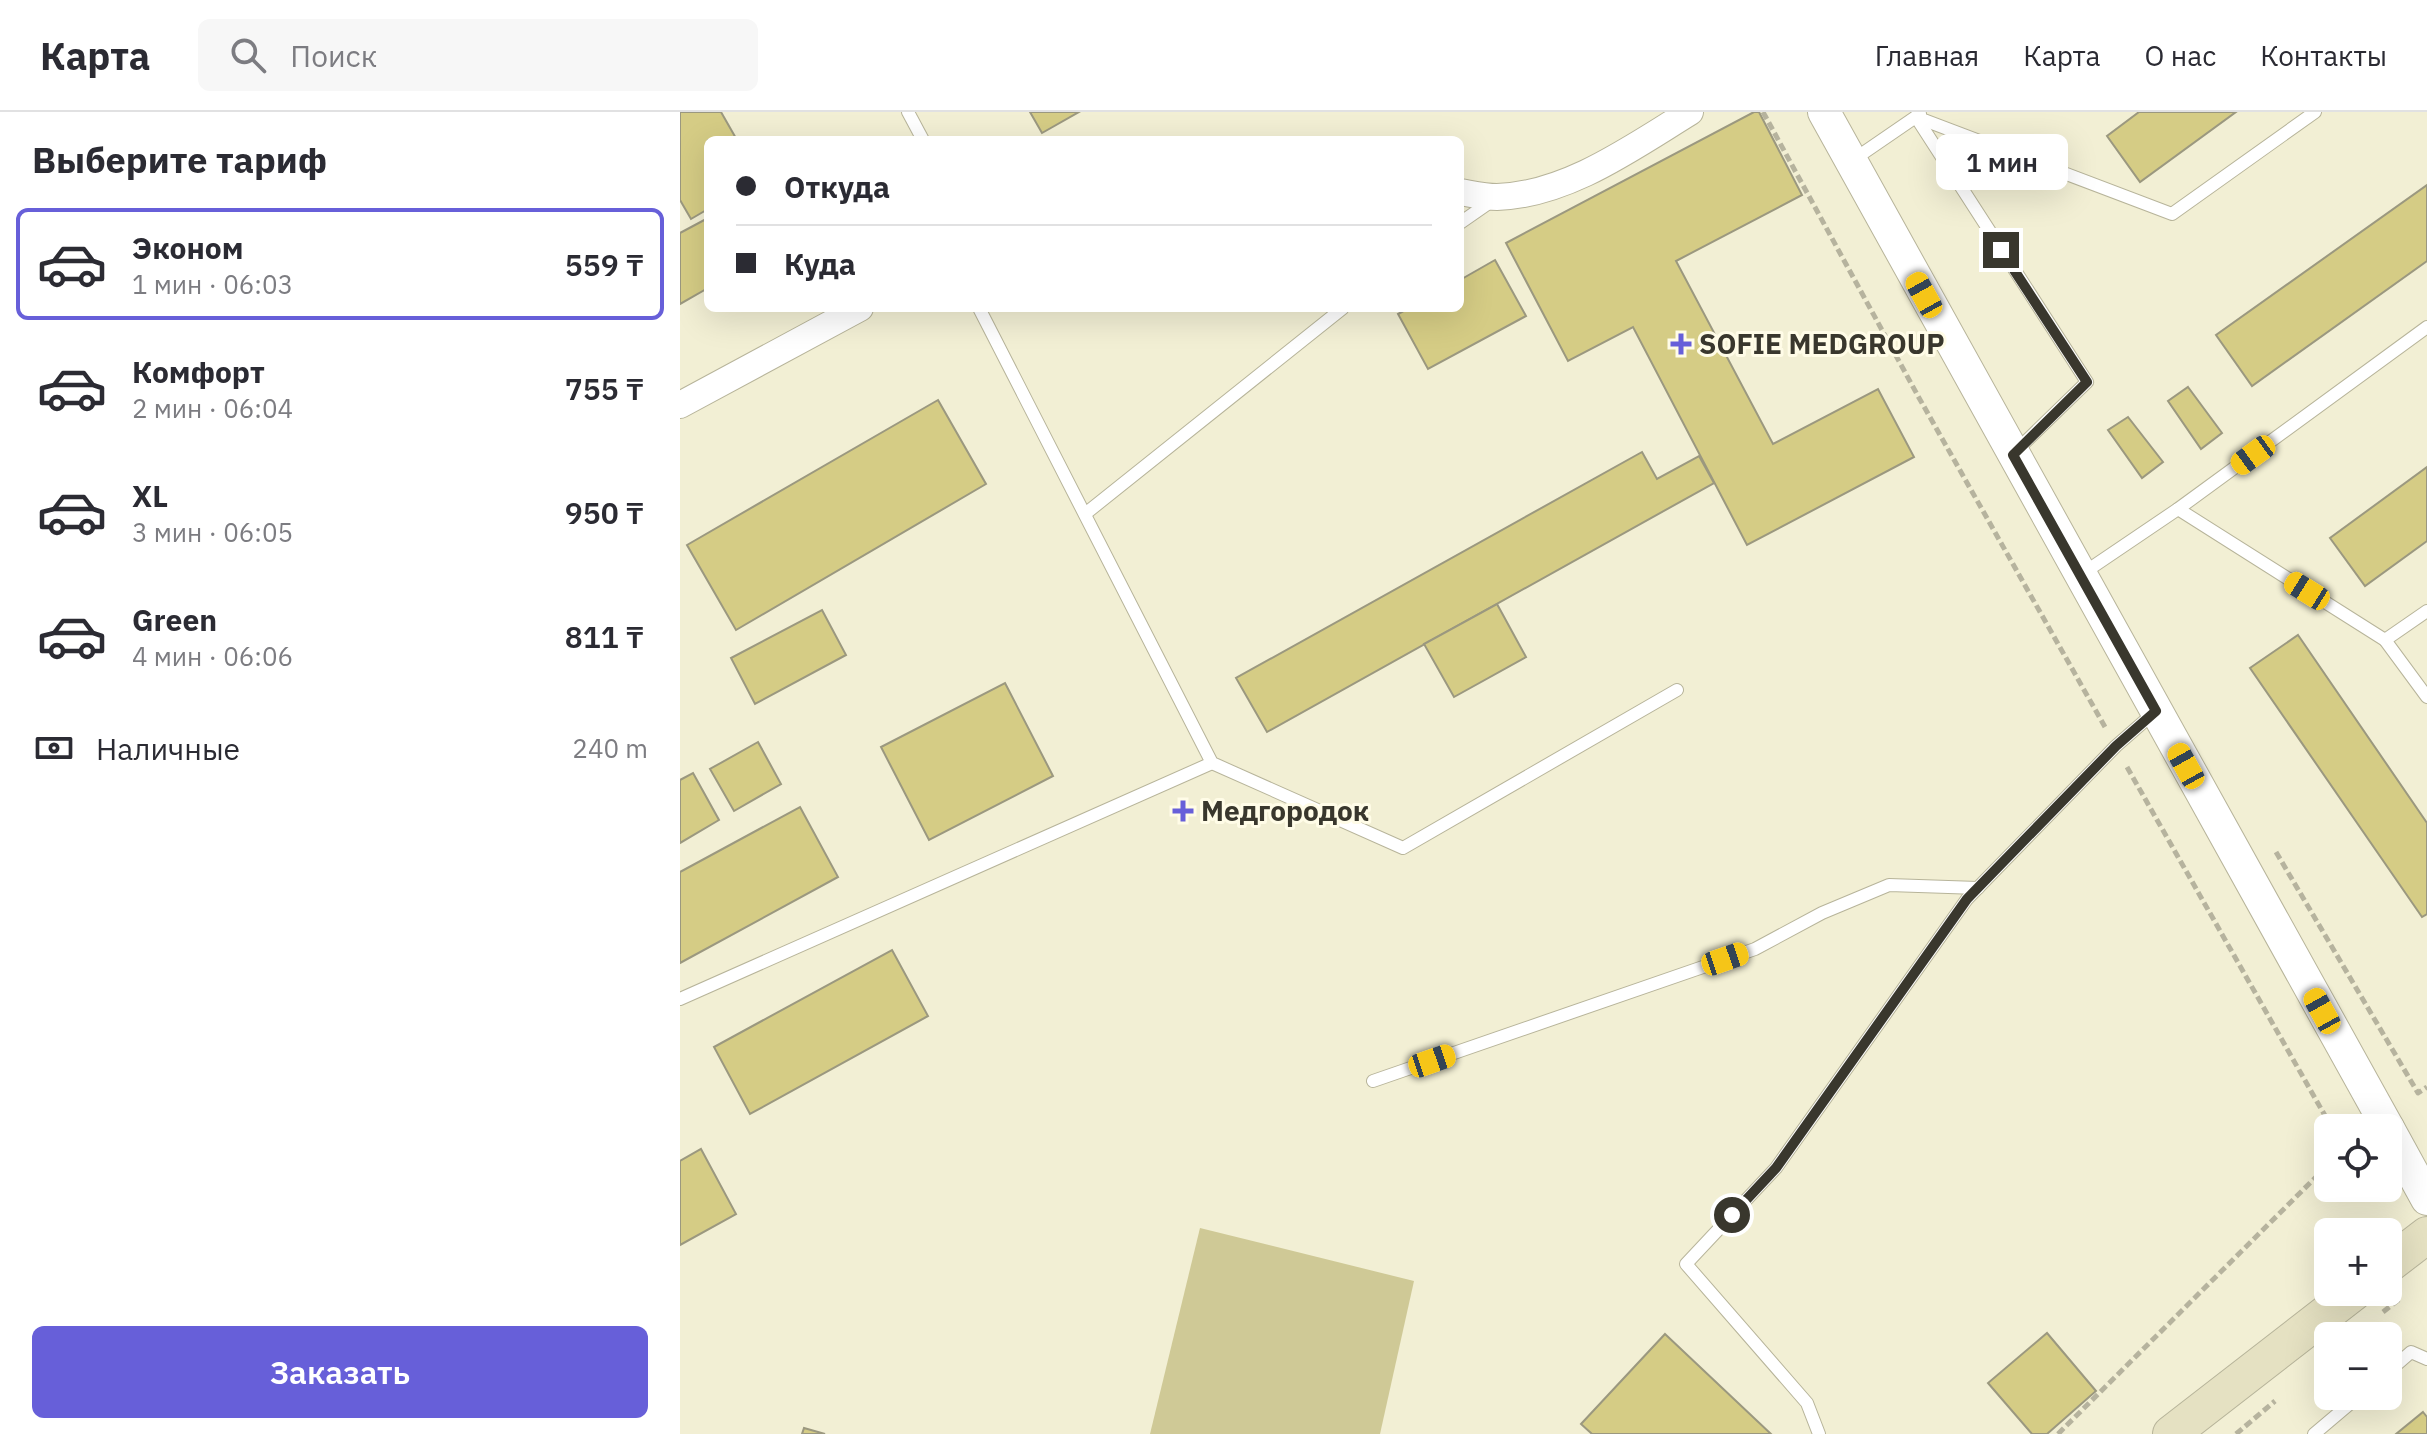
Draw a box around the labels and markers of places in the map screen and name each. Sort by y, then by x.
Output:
place label: SOFIE MEDGROUP [1699,325,1945,362]
marker: SOFIE MEDGROUP [1670,333,1692,355]
place label: Медгородок [1201,792,1369,829]
marker: Медгородок [1172,800,1194,822]

